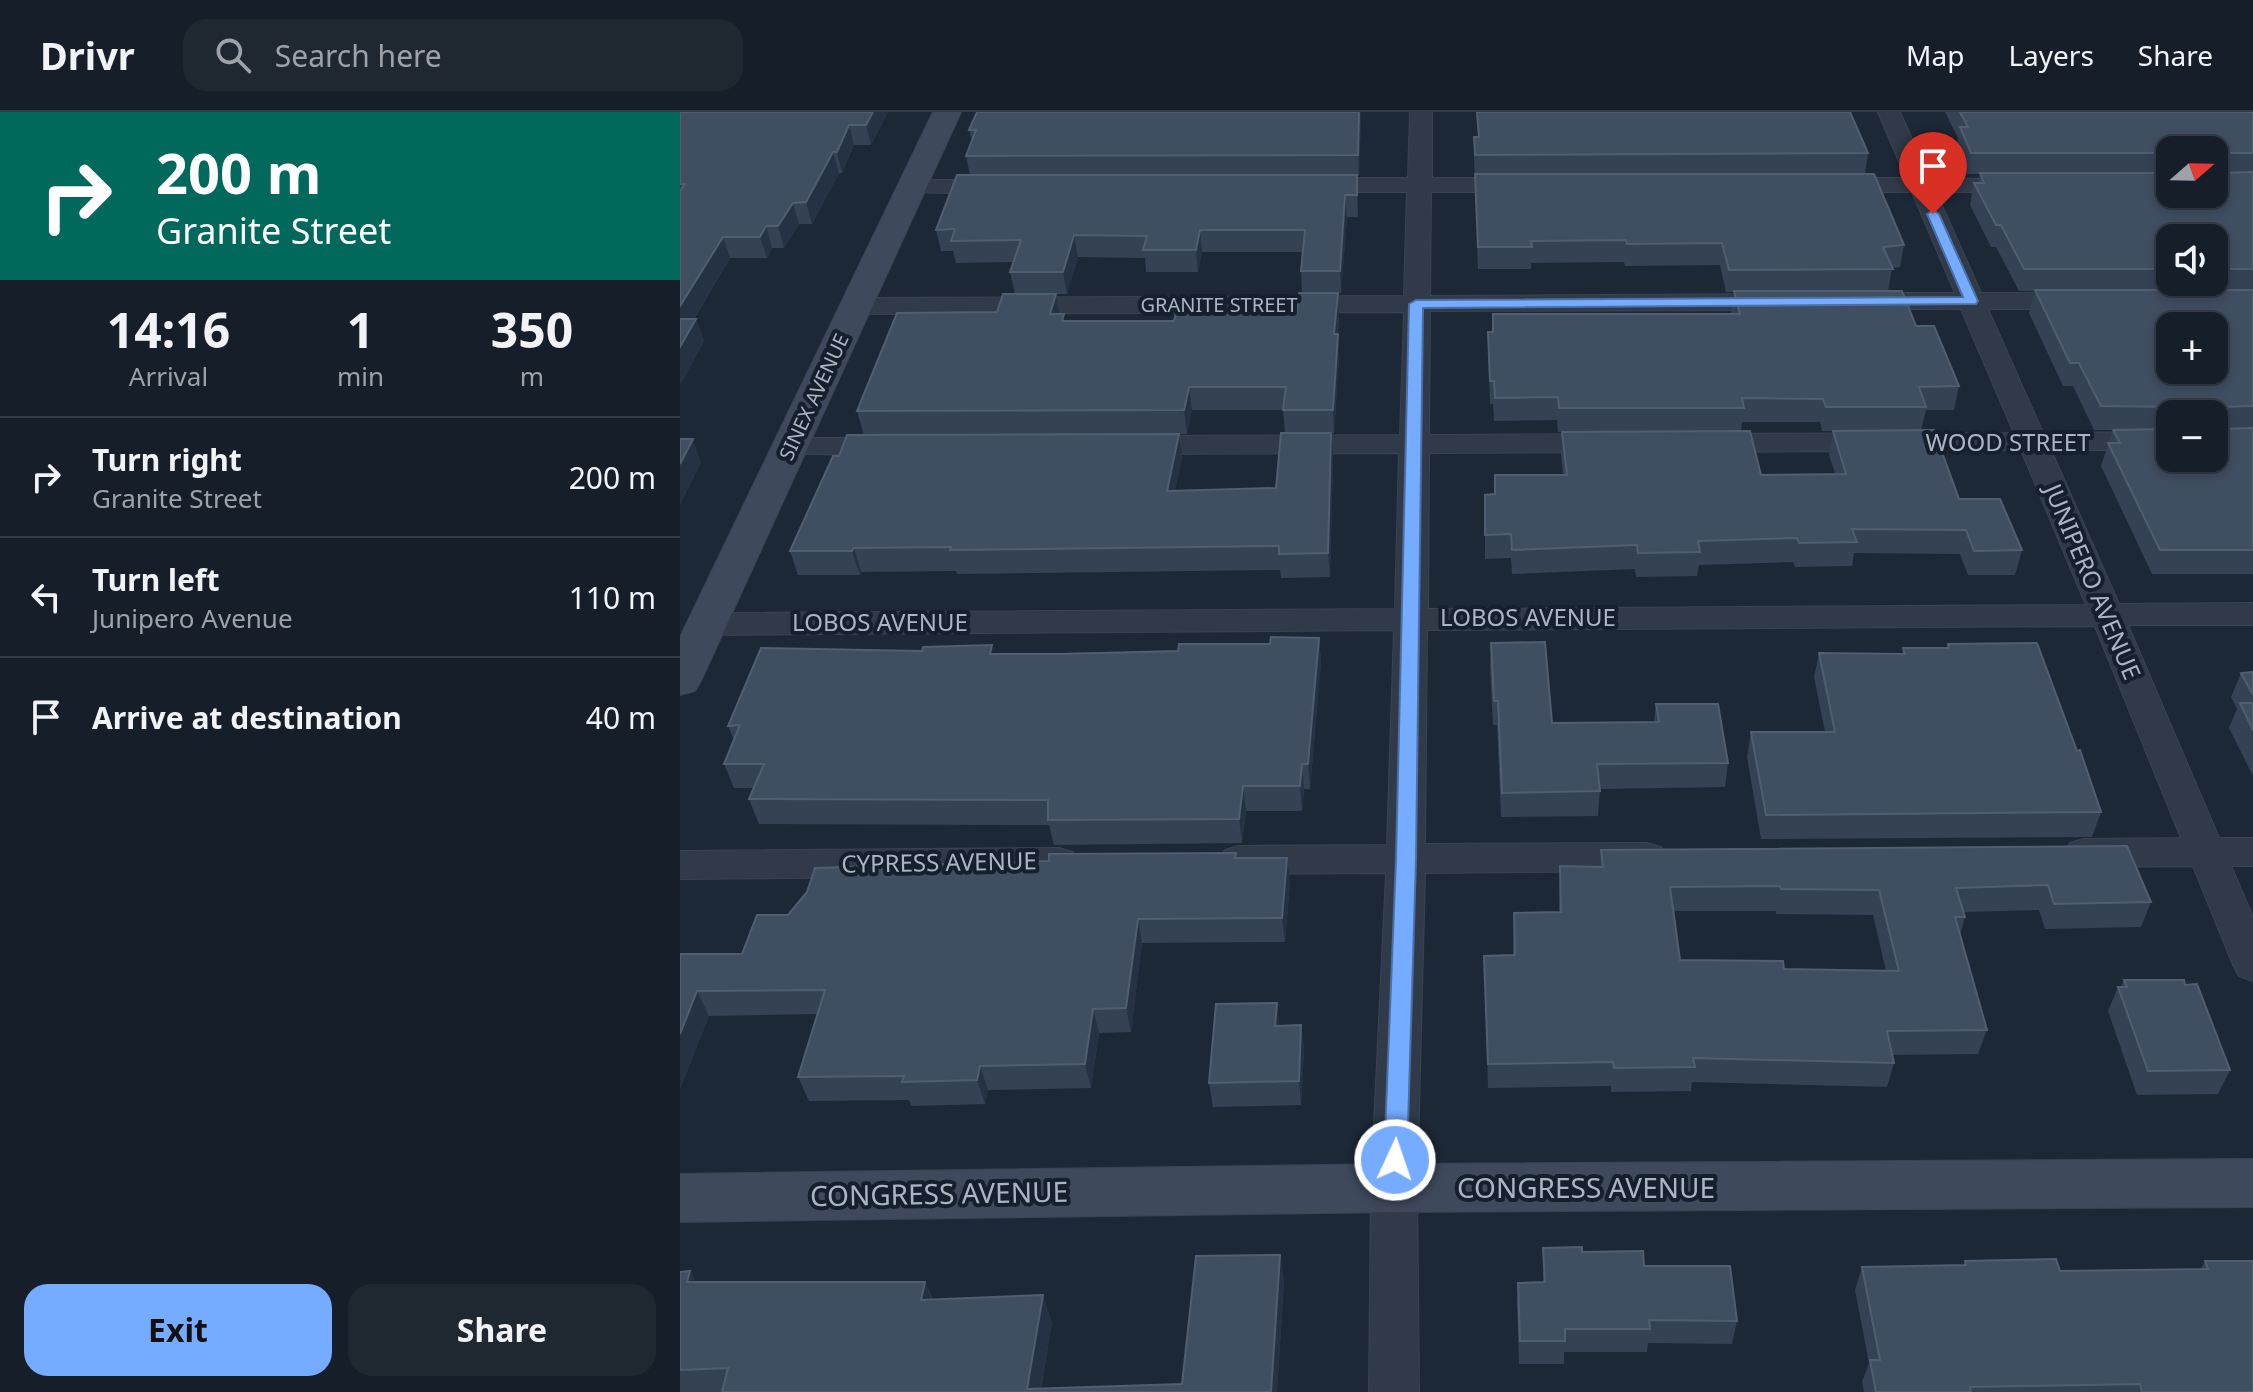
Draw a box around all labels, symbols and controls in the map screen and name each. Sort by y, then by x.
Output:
search box [183,19,743,91]
text: Drivr [40,29,135,81]
icon: search [211,33,255,77]
text: Search here [275,35,442,76]
text: Map [1906,36,1964,74]
text: Layers [2008,36,2094,74]
text: Share [2138,36,2213,74]
pin [1899,132,1967,214]
text: 200 m [156,134,321,210]
north arrow [2156,136,2228,208]
map controls [2156,136,2228,472]
icon: right [24,144,128,248]
icon: arrive [1911,144,1955,188]
text: Granite Street [156,206,391,255]
button: sound [2156,224,2228,296]
street label: GRANITE STREET [1140,291,1298,318]
text: 14:16 [107,297,230,362]
text: 1 [347,297,374,362]
text: 350 [491,297,573,362]
button: + [2156,312,2228,384]
street label: SINEX AVENUE [772,329,855,465]
text: Arrival [129,358,208,394]
text: min [337,358,384,394]
text: m [520,358,544,394]
button: − [2156,400,2228,472]
street label: WOOD STREET [1926,425,2091,458]
text: Turn right [92,439,242,480]
icon: right [24,455,68,499]
text: 200 m [569,457,656,498]
street label: JUNIPERO AVENUE [2036,477,2149,684]
text: Granite Street [92,480,262,516]
text: Turn left [92,559,220,600]
icon: left [24,575,68,619]
text: 110 m [569,577,656,618]
text: Junipero Avenue [92,600,293,636]
street label: LOBOS AVENUE [1440,600,1616,633]
street label: LOBOS AVENUE [792,605,968,638]
icon: arrive [24,695,68,739]
text: Arrive at destination [92,697,402,738]
text: 40 m [586,697,656,738]
street label: CYPRESS AVENUE [841,843,1037,880]
position arrow [1353,1118,1437,1202]
street label: CONGRESS AVENUE [1457,1168,1715,1206]
street label: CONGRESS AVENUE [810,1172,1068,1214]
button: Exit [24,1284,332,1376]
button: Share [348,1284,656,1376]

